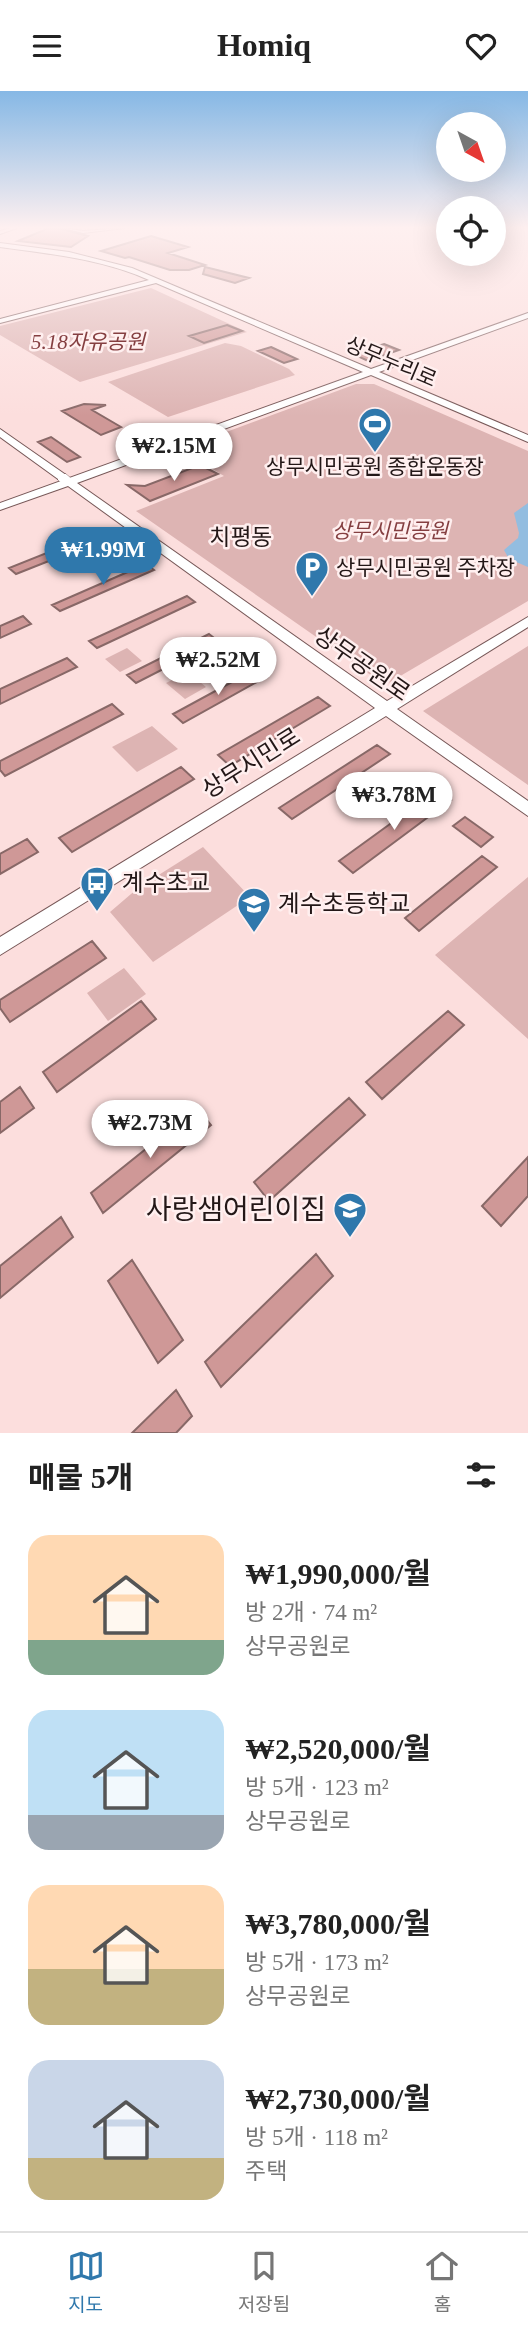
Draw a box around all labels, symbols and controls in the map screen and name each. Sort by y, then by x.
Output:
icon: menu [28,27,66,65]
text: Homiq [217,27,311,63]
icon: heart [462,27,500,65]
north arrow [436,112,506,182]
map controls [436,112,506,266]
button: locate [436,196,506,266]
park label: 5.18자유공원 [31,330,147,354]
street label: 상무누리로 [342,332,440,392]
sports icon: 상무시민공원 종합운동장 [356,405,394,454]
pin: ₩2.15M [117,423,231,483]
text: ₩2.15M [132,433,216,458]
place label: 상무시민공원 종합운동장 [266,455,484,479]
park label: 상무시민공원 [332,519,450,543]
district label: 치평동 [209,525,273,550]
pin: ₩1.99M [46,527,160,587]
text: ₩1.99M [61,537,145,562]
parking icon: 상무시민공원 주차장 [293,549,331,598]
place label: 상무시민공원 주차장 [336,556,515,580]
street label: 상무공원로 [309,622,415,706]
pin: ₩2.52M [161,637,275,697]
text: ₩2.52M [176,647,260,672]
street label: 상무시민로 [197,723,305,803]
pin: ₩3.78M [337,773,451,832]
text: ₩3.78M [352,782,436,807]
bus stop icon: 계수초교 [78,864,116,913]
place label: 계수초교 [122,870,210,896]
school or university icon: 계수초등학교 [235,885,273,934]
place label: 계수초등학교 [278,891,410,917]
pin: ₩2.73M [93,1101,207,1160]
text: ₩2.73M [108,1110,192,1135]
school or university icon: 사랑샘어린이집 [331,1190,369,1239]
place label: 사랑샘어린이집 [146,1194,326,1225]
icon: filters [462,1456,500,1494]
text: 매물 5개 [28,1461,133,1494]
text: ₩1,990,000/월 [245,1557,431,1590]
icon: home [84,1563,168,1647]
text: 방 2개 · 74 m² [245,1600,377,1625]
text: 상무공원로 [245,1634,351,1659]
text: ₩2,520,000/월 [245,1732,431,1765]
icon: home [84,1738,168,1822]
text: 방 5개 · 123 m² [245,1775,389,1800]
text: 상무공원로 [245,1809,351,1834]
text: ₩3,780,000/월 [245,1907,431,1940]
icon: home [84,1913,168,1997]
text: 방 5개 · 173 m² [245,1950,389,1975]
text: 상무공원로 [245,1984,351,2009]
text: ₩2,730,000/월 [245,2082,431,2115]
icon: home [84,2088,168,2172]
text: 방 5개 · 118 m² [245,2125,388,2150]
text: 주택 [245,2159,287,2184]
tab: 지도 [67,2247,105,2316]
tab: 저장됨 [238,2247,290,2316]
tab: 홈 [423,2247,461,2316]

